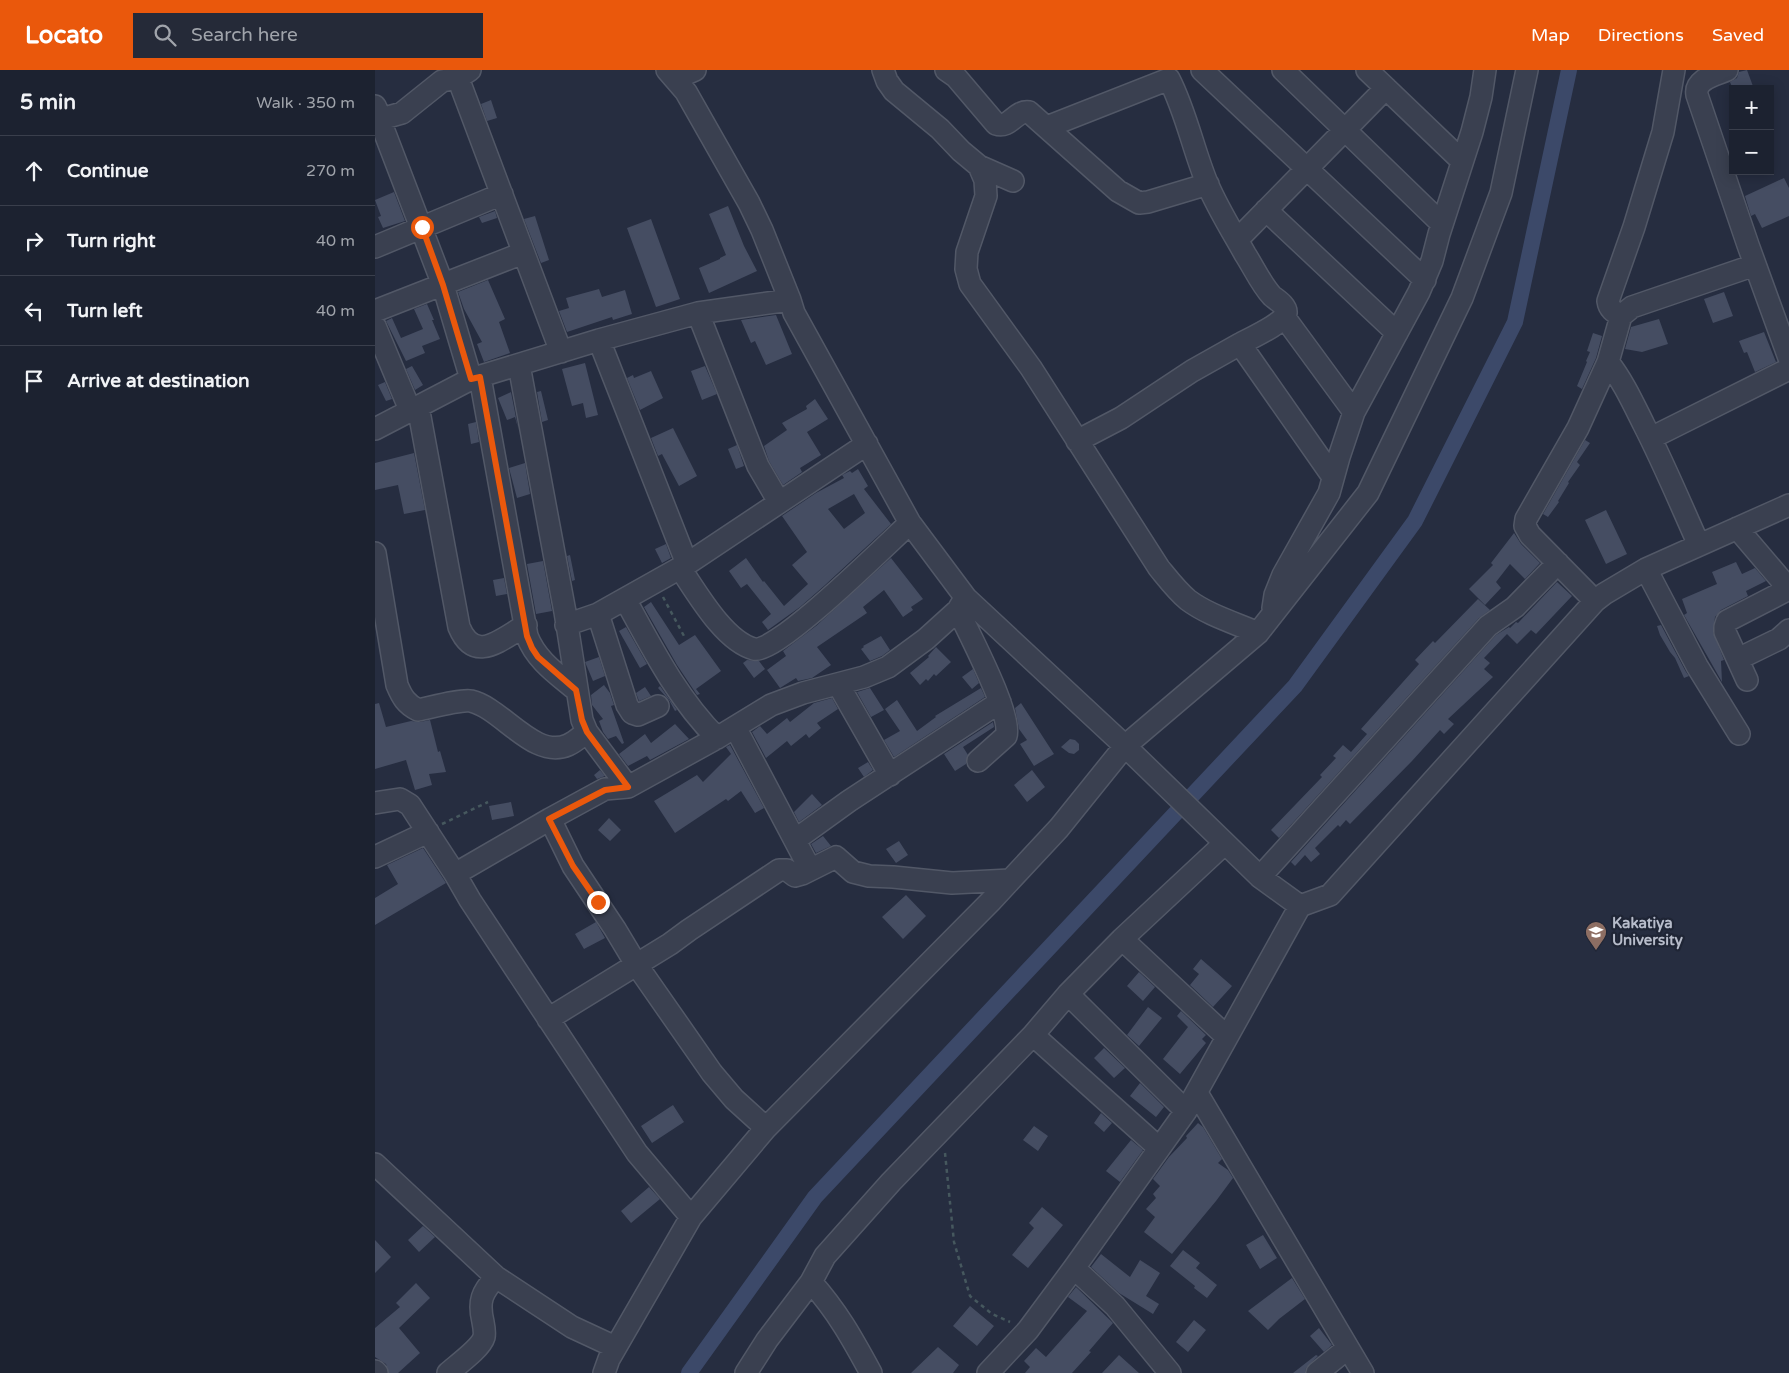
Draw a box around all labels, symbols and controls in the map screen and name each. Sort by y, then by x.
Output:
search box [133,13,483,58]
text: Locato [25,21,103,50]
icon: search [151,21,179,49]
text: Search here [191,24,298,46]
text: Map [1531,24,1570,46]
text: Directions [1598,24,1684,46]
text: Saved [1712,24,1764,46]
map controls [1729,85,1774,175]
button: + [1729,85,1774,130]
text: 5 min [20,90,76,115]
text: Walk · 350 m [256,93,355,113]
button: − [1729,130,1774,175]
icon: ahead [20,157,48,185]
text: Continue [67,160,149,182]
text: 270 m [306,161,355,181]
route start [411,216,434,239]
icon: right [20,227,48,255]
text: Turn right [67,230,155,252]
text: 40 m [316,231,355,251]
icon: left [20,297,48,325]
text: Turn left [67,300,143,322]
text: 40 m [316,301,355,321]
icon: arrive [20,367,48,395]
text: Arrive at destination [67,370,250,392]
route end [587,891,610,914]
place label: Kakatiya University [1612,914,1683,950]
school or university icon: Kakatiya University [1584,920,1608,951]

